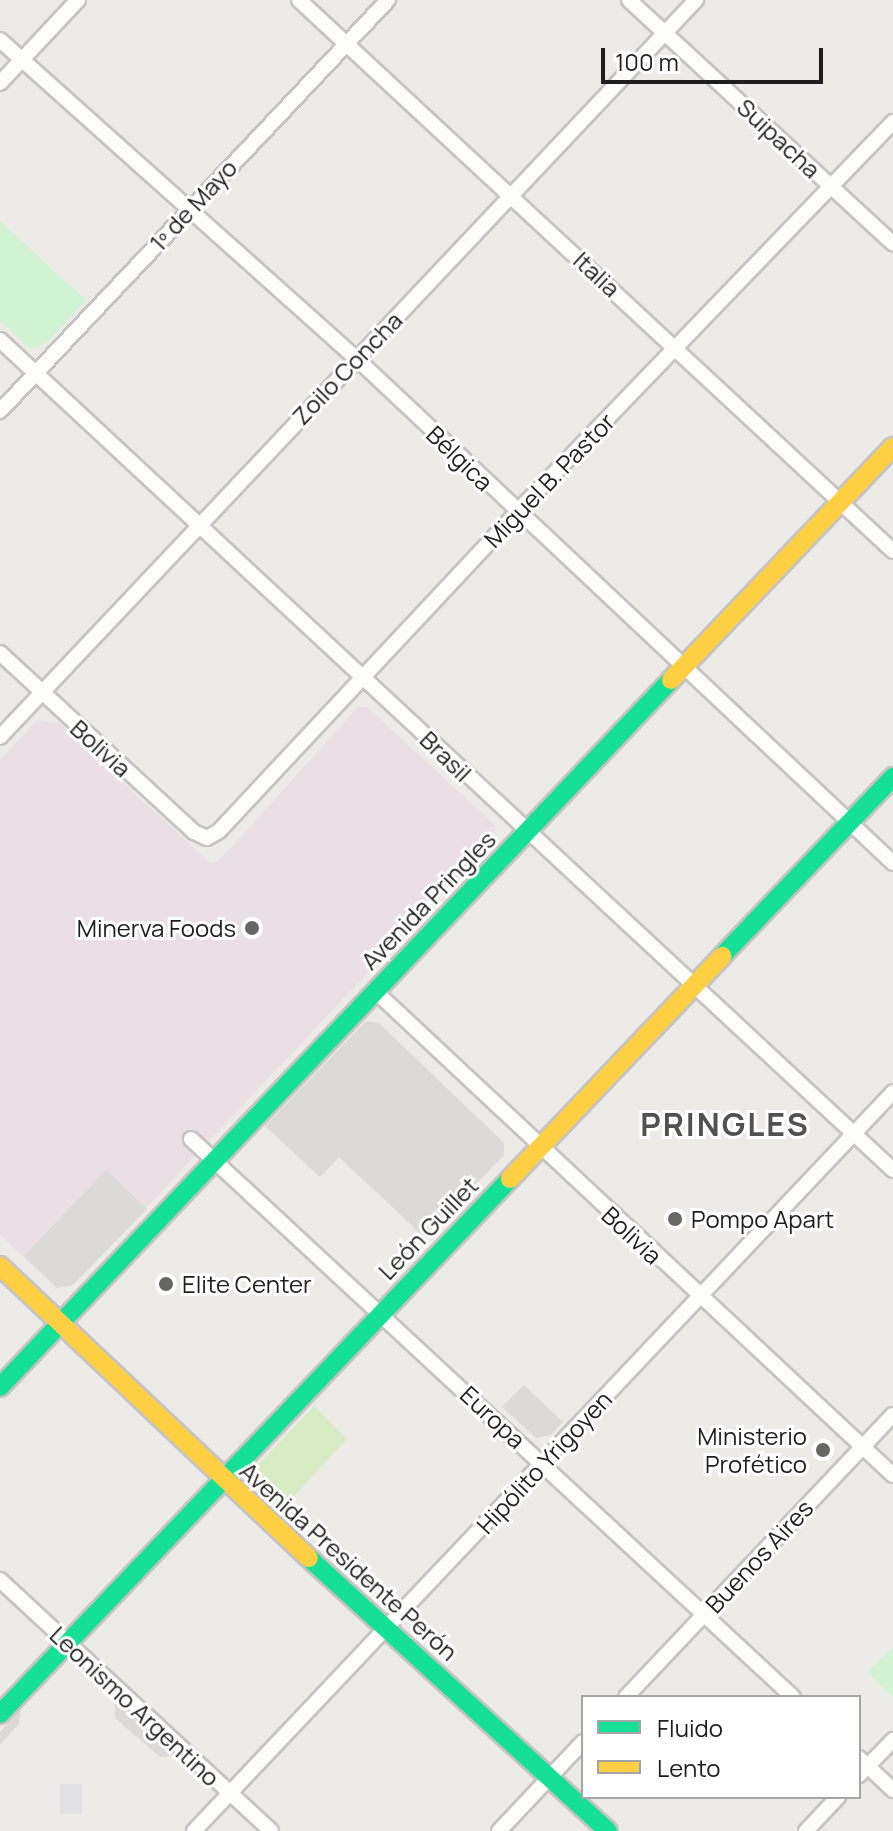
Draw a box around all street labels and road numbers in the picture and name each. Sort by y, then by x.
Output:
street label: Suipacha [731,92,827,184]
street label: 1º de Mayo [143,153,243,257]
street label: Italia [568,245,626,303]
street label: Zoilo Concha [286,306,408,430]
street label: Miguel B. Pastor [478,407,620,553]
street label: Bélgica [421,420,499,496]
street label: Bolivia [65,713,137,783]
street label: Brasil [414,725,478,787]
street label: Avenida Pringles [355,825,501,975]
street label: León Guillet [372,1171,484,1285]
street label: Bolivia [596,1200,668,1270]
street label: Europa [455,1380,531,1454]
street label: Hipólito Yrigoyen [471,1385,617,1539]
street label: Avenida Presidente Perón [234,1456,464,1666]
street label: Buenos Aires [699,1493,819,1619]
street label: Leonismo Argentino [44,1620,226,1792]

